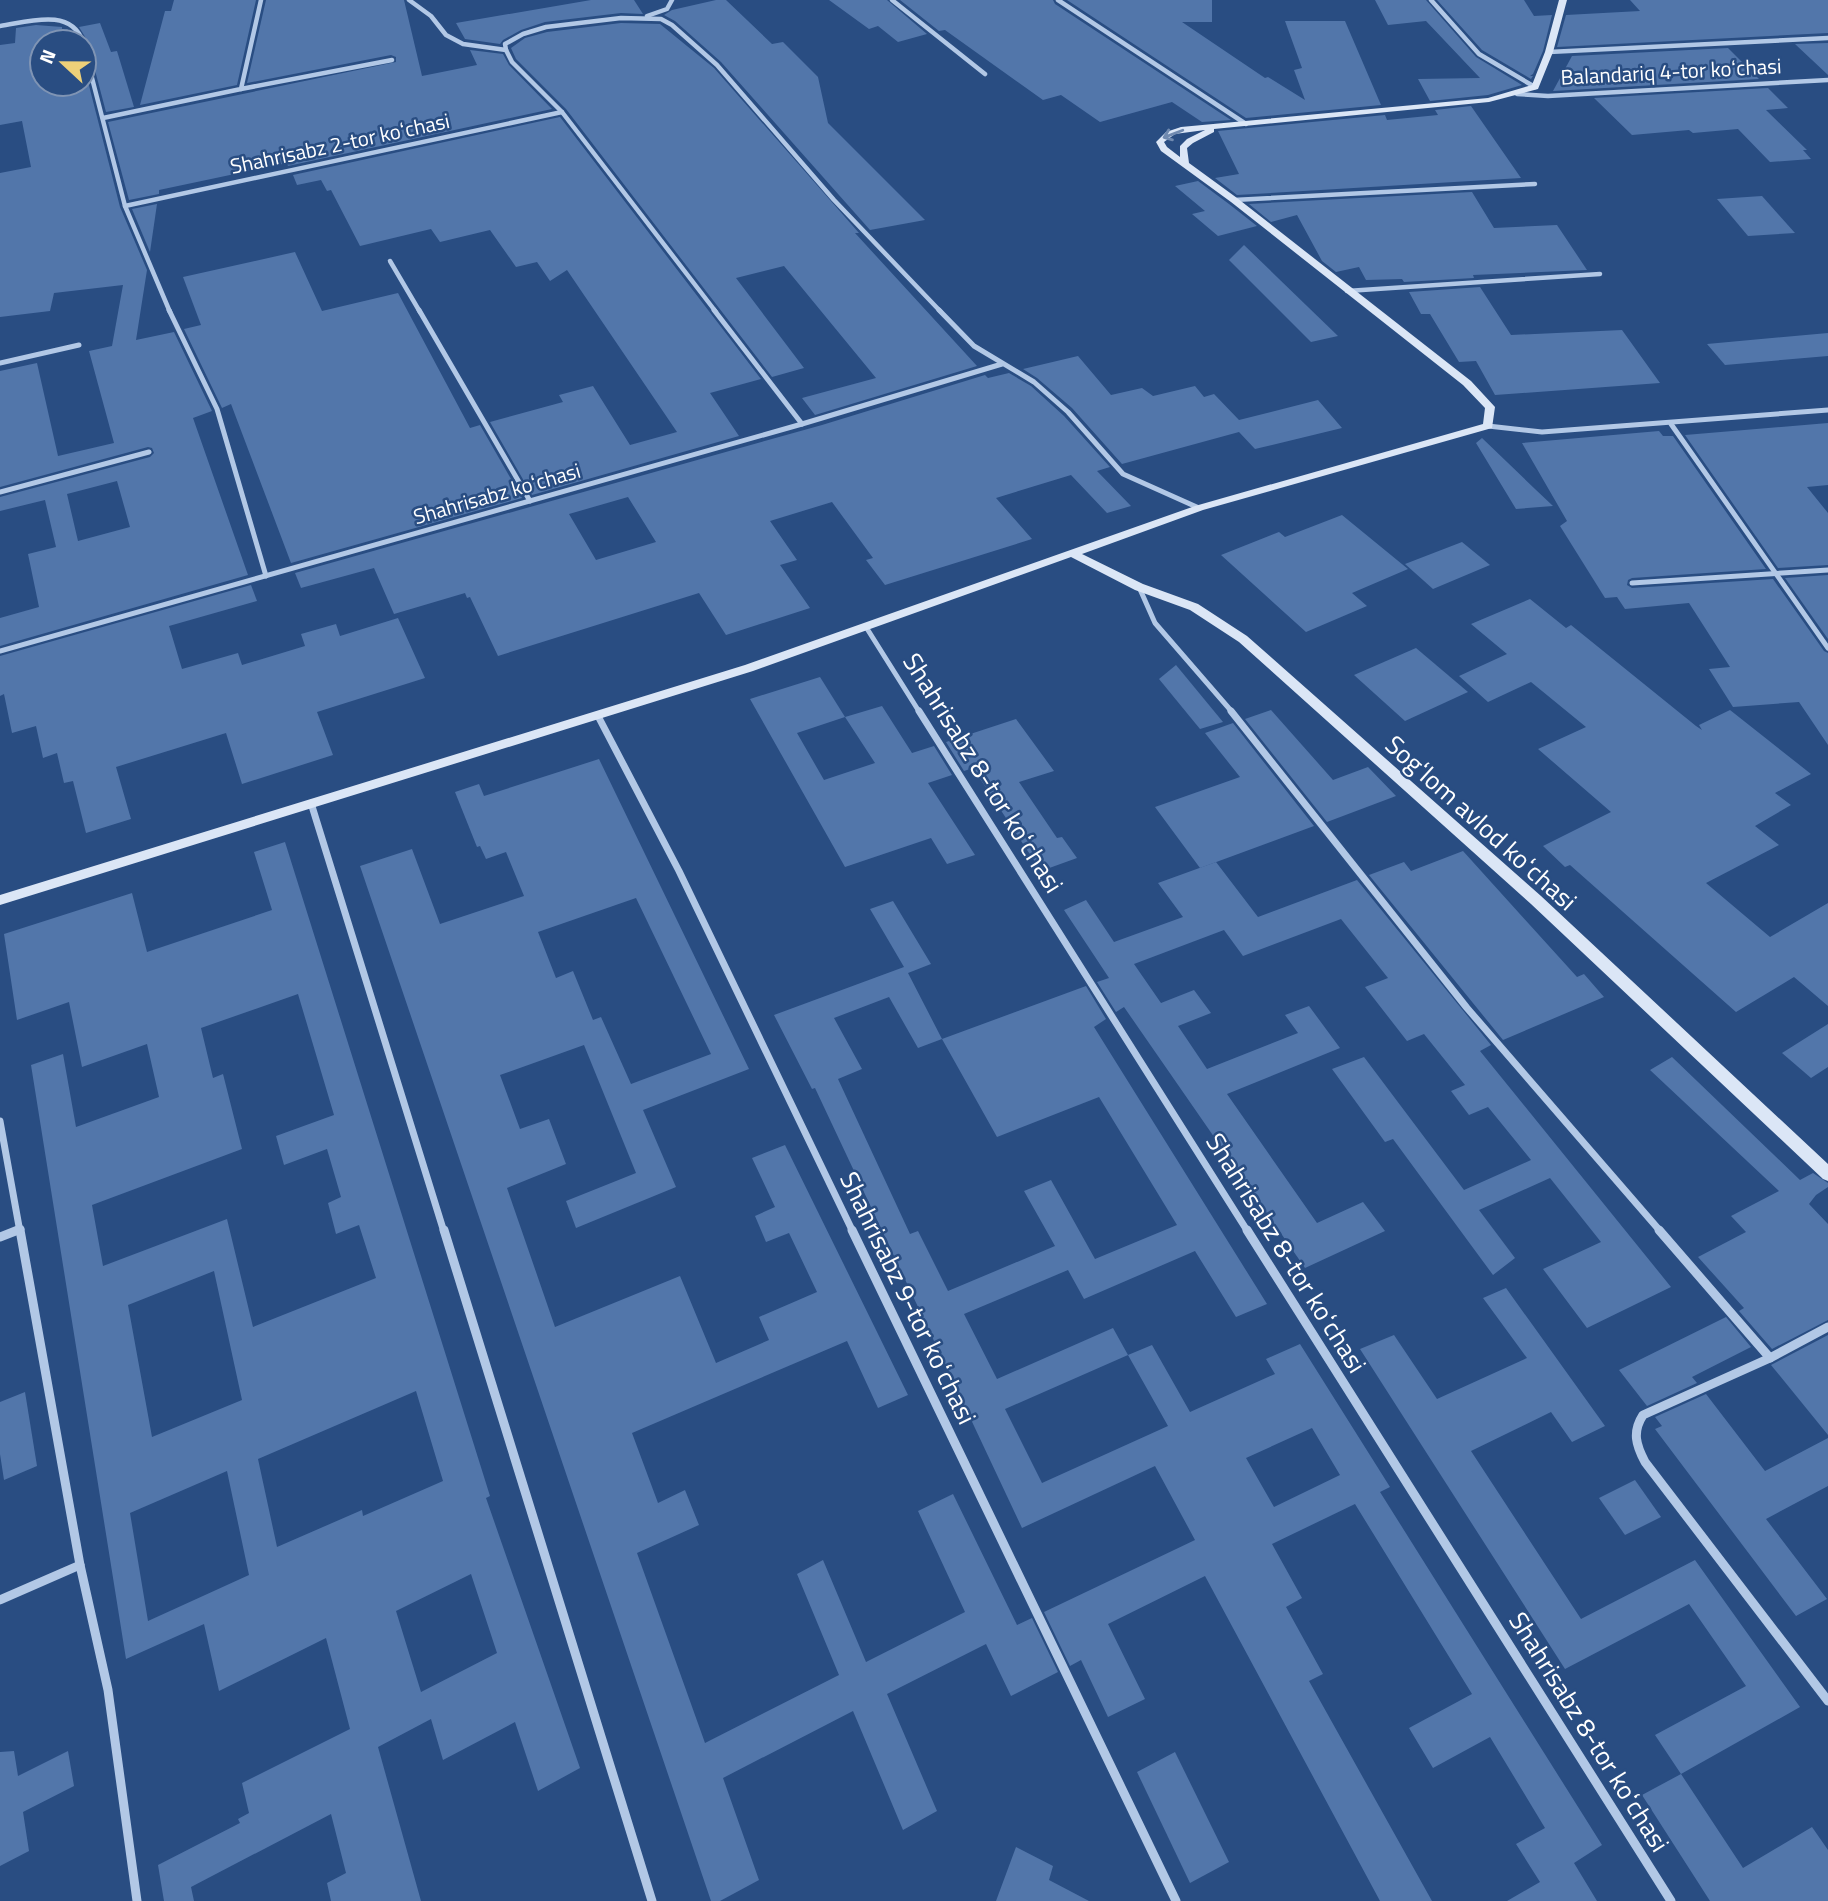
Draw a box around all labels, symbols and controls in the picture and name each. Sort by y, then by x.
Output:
north arrow [28,28,98,98]
text: N [31,45,63,68]
street label: Balandariq 4-tor koʻchasi [1560,49,1782,93]
street label: Shahrisabz 2-tor koʻchasi [227,104,452,182]
one-way arrow [1163,128,1184,141]
street label: Shahrisabz koʻchasi [409,454,584,532]
street label: Shahrisabz 8-tor koʻchasi [894,645,1073,900]
street label: Sogʻlom avlod koʻchasi [1377,726,1586,920]
street label: Shahrisabz 8-tor koʻchasi [1197,1125,1376,1380]
street label: Shahrisabz 9-tor koʻchasi [830,1165,987,1431]
street label: Shahrisabz 8-tor koʻchasi [1500,1604,1679,1859]

